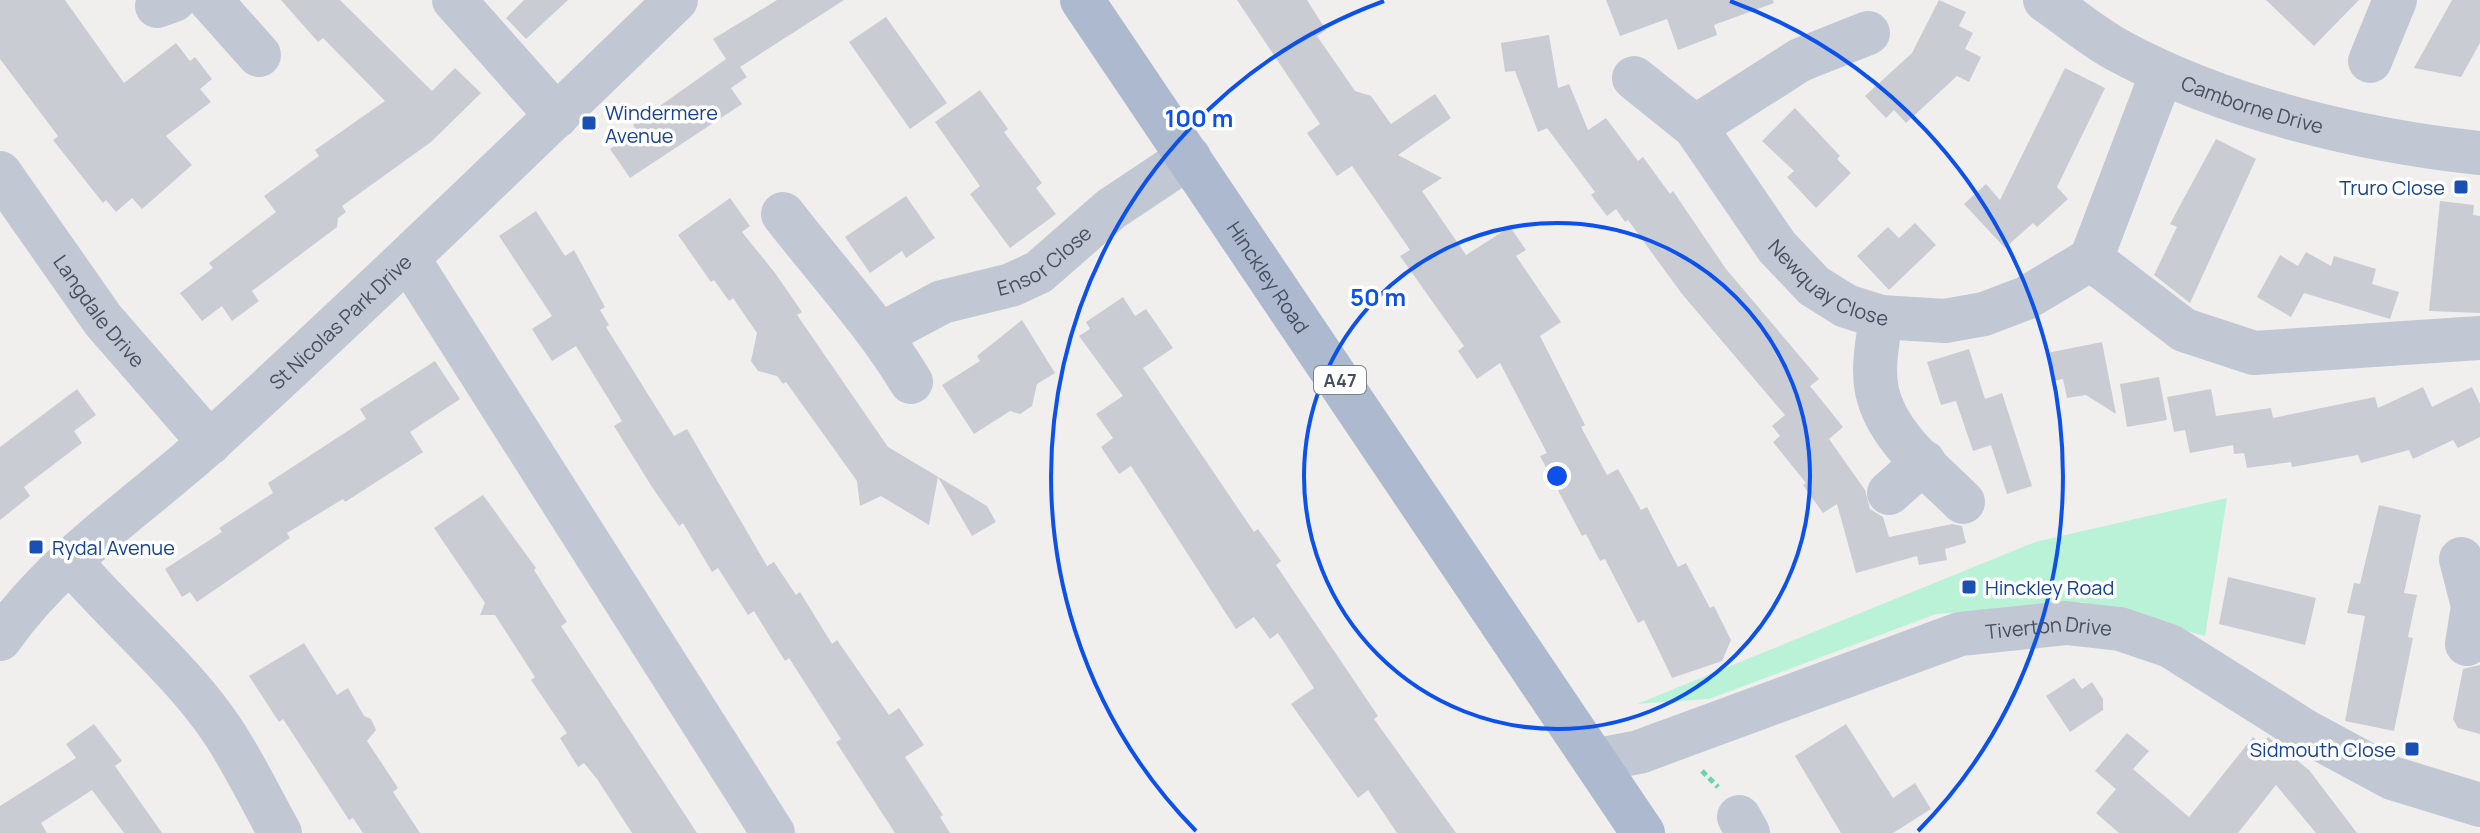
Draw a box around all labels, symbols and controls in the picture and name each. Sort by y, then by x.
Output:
street label: Camborne Drive [2177,68,2326,139]
place label: Windermere Avenue [605,99,718,149]
text: 100 m [1165,101,1233,134]
marker: Windermere Avenue [580,114,598,132]
place label: Truro Close [2339,174,2445,201]
marker: Truro Close [2452,178,2470,196]
street label: Hinckley Road [1221,216,1316,338]
street label: Ensor Close [994,219,1097,301]
street label: Newquay Close [1763,233,1889,331]
street label: St Nicolas Park Drive [263,248,417,395]
street label: Langdale Drive [48,249,151,373]
text: 50 m [1350,280,1406,313]
road number: A47 [1314,366,1366,394]
centre of rings [1543,462,1571,490]
place label: Rydal Avenue [52,534,175,561]
marker: Rydal Avenue [27,538,45,556]
place label: Hinckley Road [1985,574,2114,601]
marker: Hinckley Road [1960,578,1978,596]
street label: Tiverton Drive [1984,610,2114,645]
place label: Sidmouth Close [2250,736,2396,763]
marker: Sidmouth Close [2403,740,2421,758]

